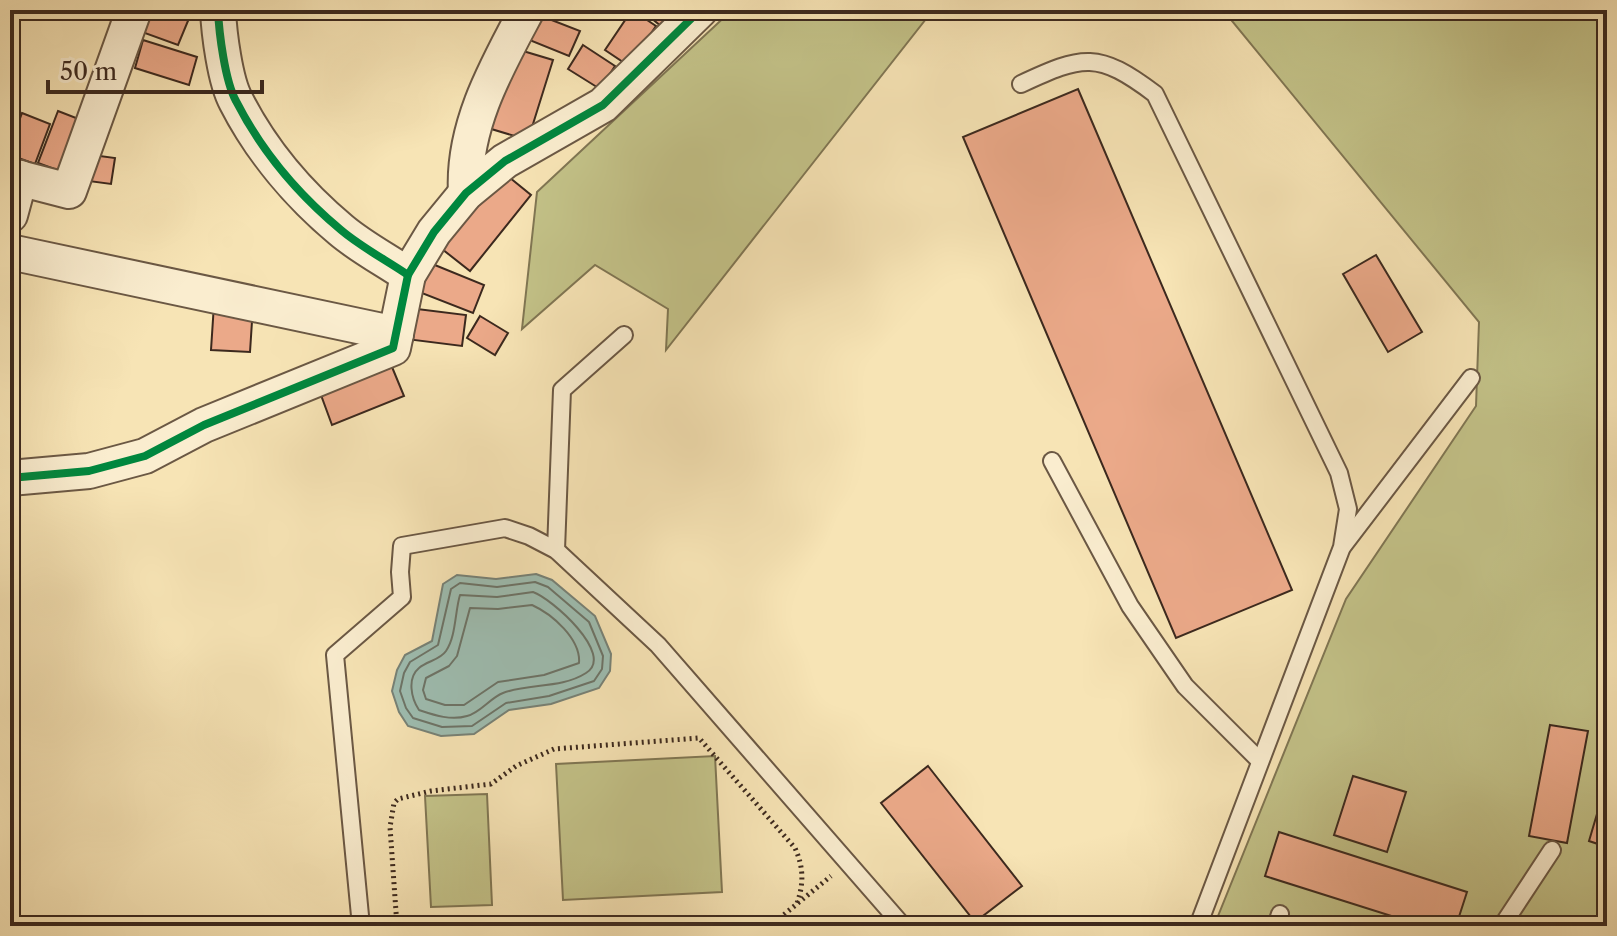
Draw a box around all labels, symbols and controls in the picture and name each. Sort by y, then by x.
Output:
scale bar [48,44,262,94]
text: 50 m [60,57,117,86]

